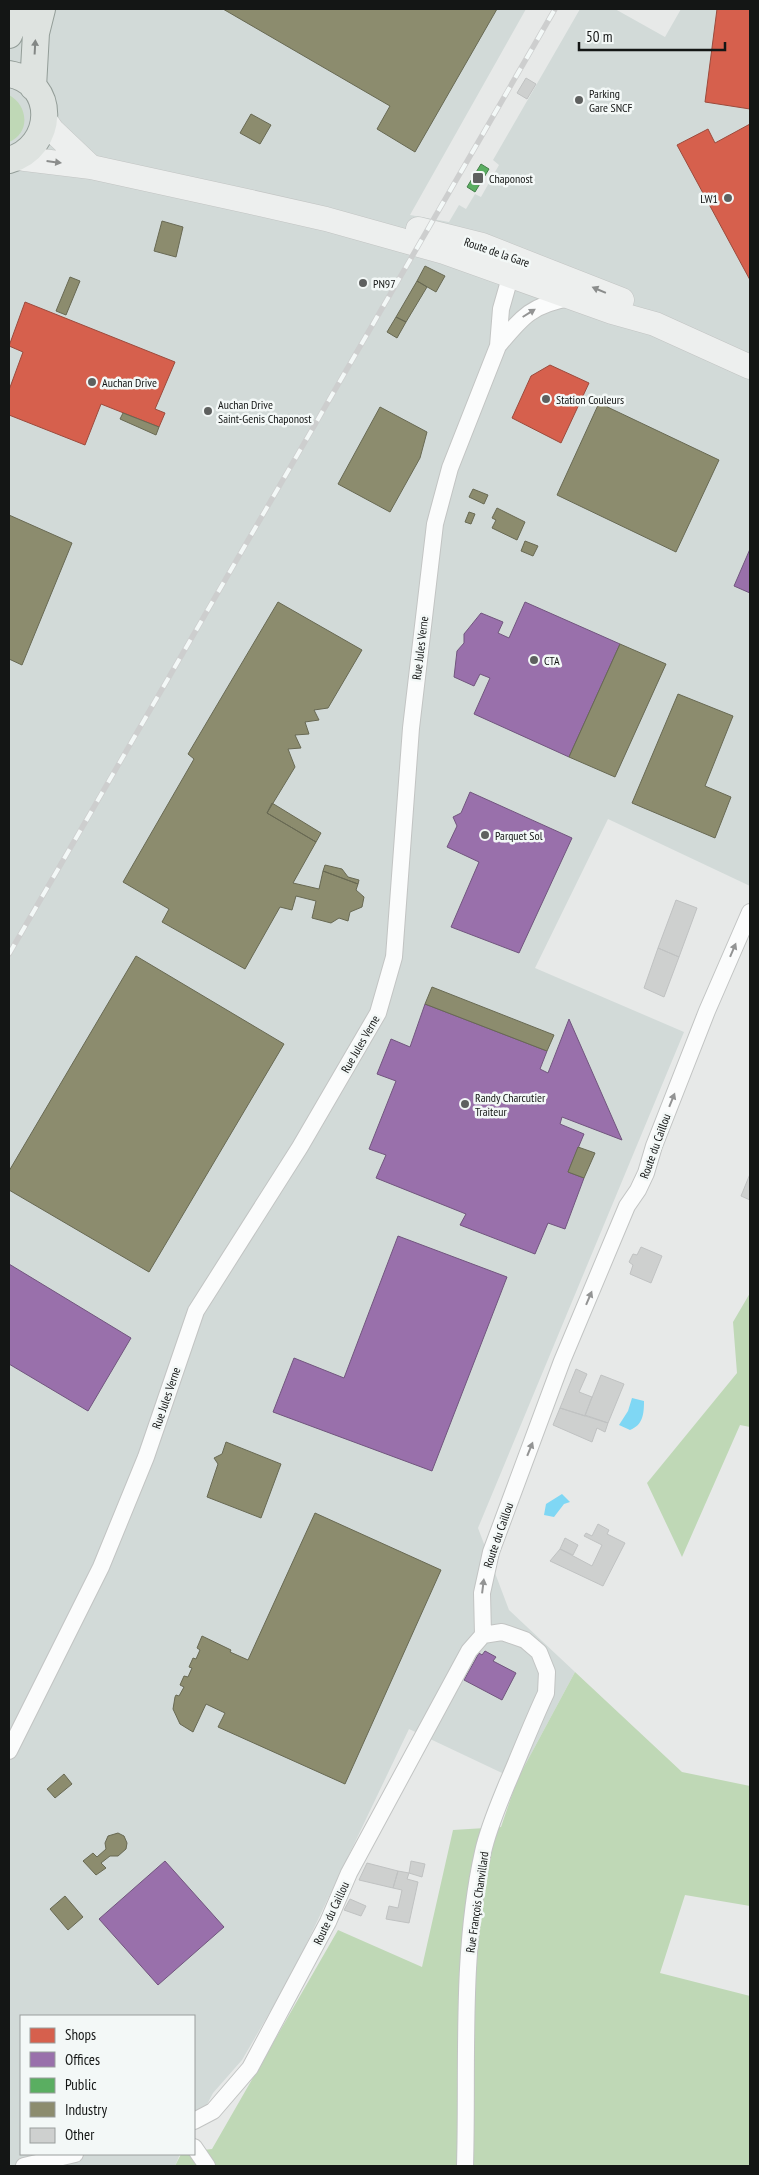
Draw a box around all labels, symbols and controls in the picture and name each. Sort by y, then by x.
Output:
scale bar [579,20,725,52]
text: 50 m [586,27,612,46]
one-way arrow [32,39,40,55]
place label: Parking Gare SNCF [589,86,633,115]
marker: Parking Gare SNCF [573,94,585,106]
one-way arrow [46,159,62,167]
marker: Chaponost [471,171,485,185]
place label: Chaponost [489,171,533,186]
place label: LW1 [700,191,718,206]
marker: LW1 [722,192,734,204]
street label: Route de la Gare [462,234,532,270]
place label: PN97 [373,276,396,291]
marker: PN97 [357,277,369,289]
one-way arrow [592,286,606,294]
one-way arrow [522,309,536,318]
place label: Auchan Drive [102,375,157,390]
marker: Auchan Drive [86,376,98,388]
place label: Station Couleurs [556,392,624,407]
marker: Station Couleurs [540,393,552,405]
place label: Auchan Drive Saint-Genis Chaponost [218,397,312,426]
marker: Auchan Drive Saint-Genis Chaponost [202,405,214,417]
street label: Rue Jules Verne [409,615,431,681]
place label: CTA [544,653,560,668]
marker: CTA [528,654,540,666]
place label: Parquet Sol [495,828,543,843]
marker: Parquet Sol [479,829,491,841]
one-way arrow [730,943,738,957]
street label: Rue Jules Verne [337,1012,383,1075]
place label: Randy Charcutier Traiteur [475,1090,546,1119]
one-way arrow [669,1093,676,1108]
marker: Randy Charcutier Traiteur [459,1098,471,1110]
street label: Route du Caillou [636,1111,674,1181]
one-way arrow [585,1291,593,1305]
street label: Rue Jules Verne [148,1365,184,1431]
one-way arrow [526,1442,534,1456]
street label: Route du Caillou [480,1500,516,1570]
one-way arrow [479,1578,487,1594]
street label: Rue François Chanvillard [462,1850,492,1954]
street label: Route du Caillou [310,1879,352,1947]
legend [20,2015,195,2155]
text: Shops [65,2025,96,2044]
text: Offices [65,2050,100,2069]
text: Public [65,2075,97,2094]
text: Industry [65,2100,107,2119]
text: Other [65,2125,95,2144]

